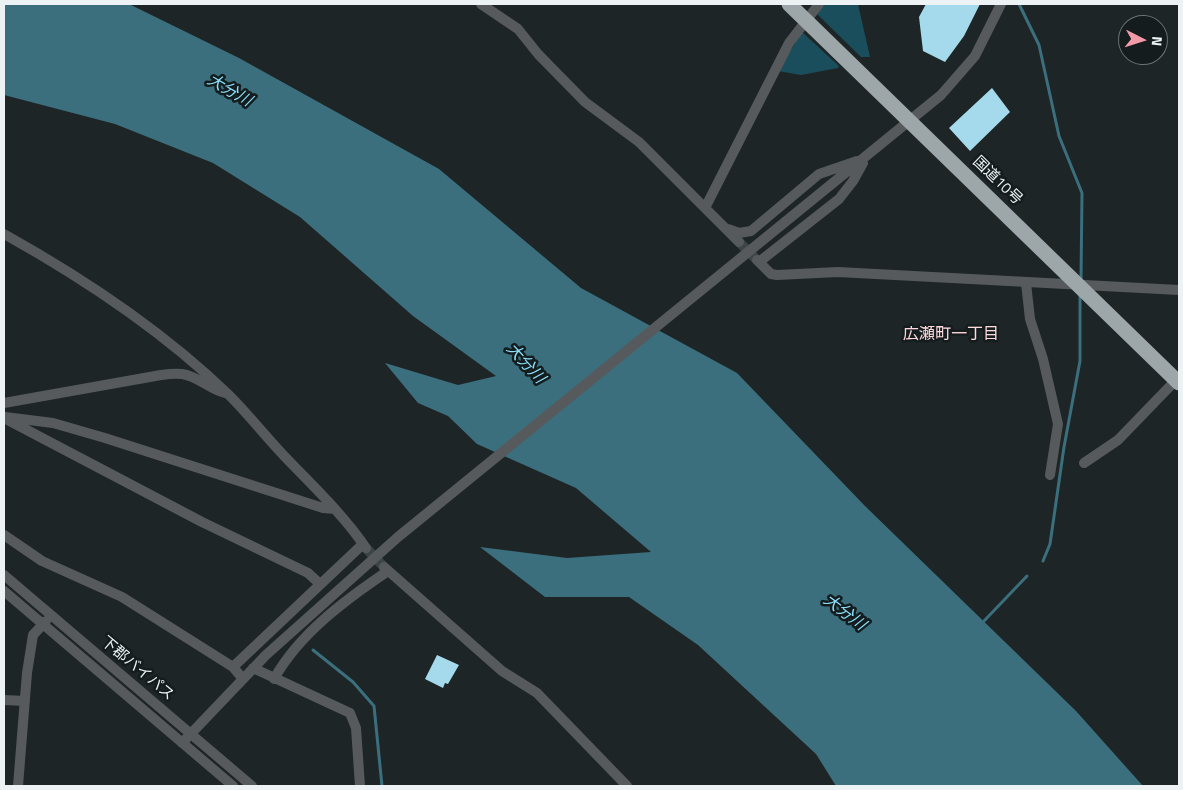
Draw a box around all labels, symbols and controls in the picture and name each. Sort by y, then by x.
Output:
north arrow [1118,15,1168,65]
text: N [1147,36,1168,47]
water label: 大分川 [203,71,255,111]
street label: 国道10号 [969,153,1025,209]
district label: 広瀬町一丁目 [903,325,999,345]
water label: 大分川 [502,340,548,388]
water label: 大分川 [819,591,869,635]
street label: 下郡バイパス [97,633,177,705]

